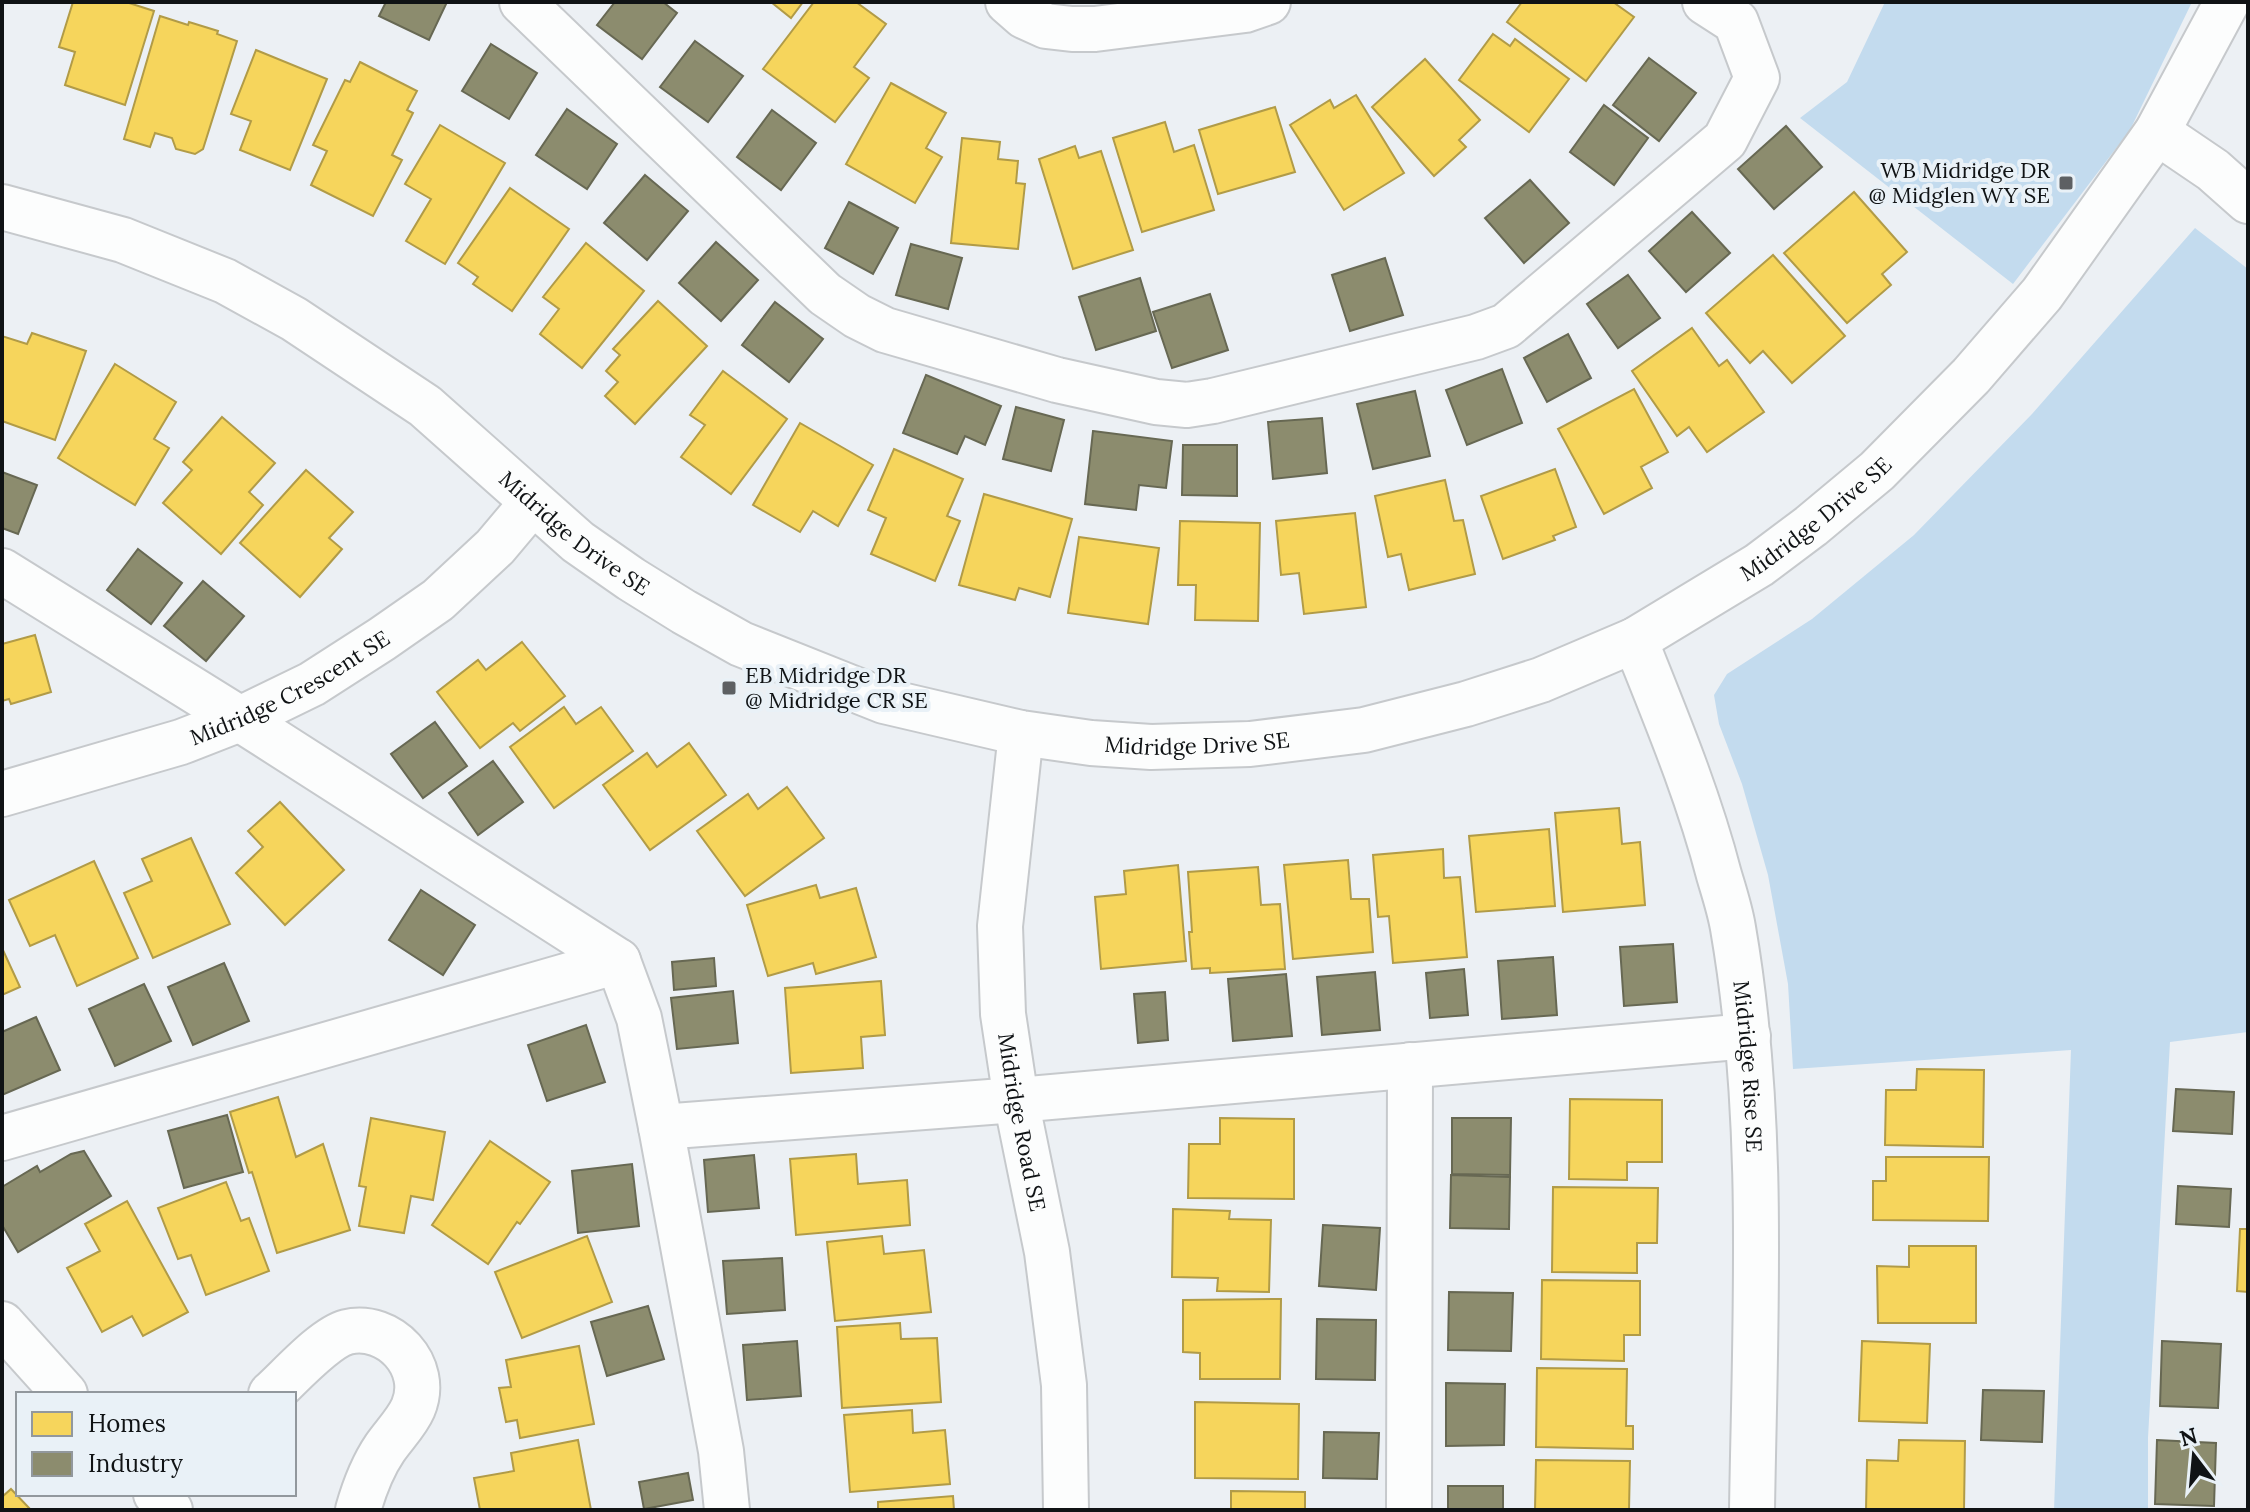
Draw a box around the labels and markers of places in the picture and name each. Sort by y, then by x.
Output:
place label: WB Midridge DR @ Midglen WY SE [1868,156,2050,209]
marker: WB Midridge DR @ Midglen WY SE [2057,174,2075,192]
place label: EB Midridge DR @ Midridge CR SE [745,661,928,714]
marker: EB Midridge DR @ Midridge CR SE [720,679,738,697]

